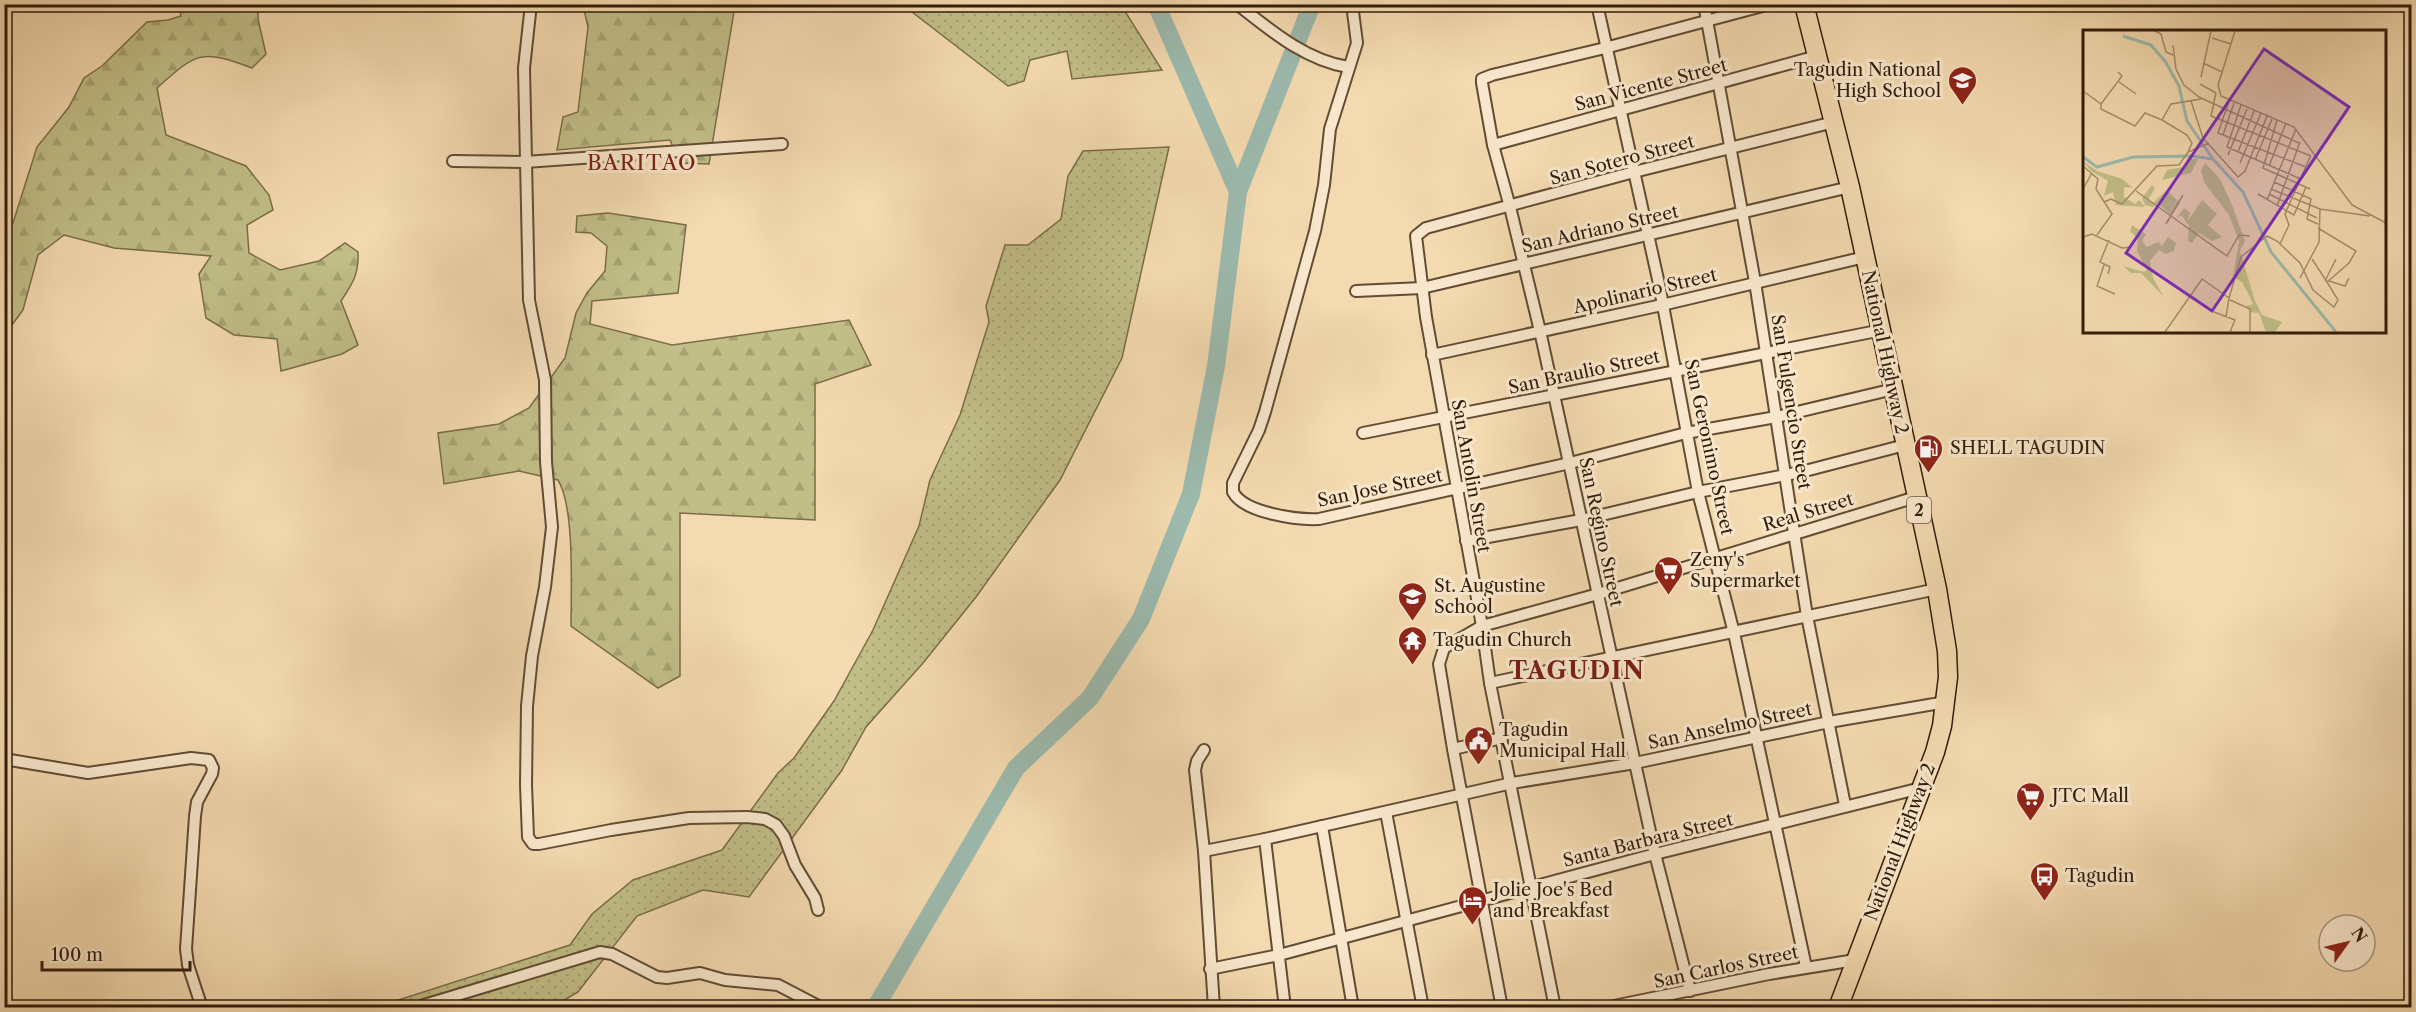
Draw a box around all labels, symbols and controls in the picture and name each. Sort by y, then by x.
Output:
inset map [2083,30,2386,333]
street label: San Vicente Street [1572,54,1730,116]
place label: Tagudin National High School [1794,59,1941,102]
school or university icon: Tagudin National High School [1946,64,1978,106]
street label: San Sotero Street [1547,130,1697,190]
district label: BARITAO [587,150,697,175]
street label: San Adriano Street [1519,200,1681,258]
street label: Apolinario Street [1570,264,1720,318]
street label: National Highway 2 [1857,268,1913,436]
street label: San Fulgencio Street [1766,313,1816,492]
street label: San Braulio Street [1506,345,1662,399]
street label: San Geronimo Street [1680,357,1739,538]
street label: San Antolin Street [1447,398,1495,555]
fuel station icon: SHELL TAGUDIN [1913,432,1945,474]
place label: SHELL TAGUDIN [1950,437,2106,459]
street label: San Regino Street [1574,455,1628,609]
street label: San Jose Street [1316,464,1445,512]
street label: Real Street [1760,488,1857,536]
road number: 2 [1907,497,1931,523]
place label: Zeny's Supermarket [1690,549,1801,592]
supermarket icon: Zeny's Supermarket [1653,554,1685,596]
place label: St. Augustine School [1434,575,1546,618]
school or university icon: St. Augustine School [1397,580,1429,622]
temple icon: Tagudin Church [1396,624,1428,666]
place label: Tagudin Church [1433,629,1572,651]
district label: TAGUDIN [1509,656,1645,685]
street label: San Anselmo Street [1646,698,1815,754]
place label: Tagudin Municipal Hall [1499,719,1626,762]
public building icon: Tagudin Municipal Hall [1462,724,1494,766]
street label: National Highway 2 [1860,760,1940,924]
supermarket icon: JTC Mall [2015,780,2047,822]
place label: JTC Mall [2049,785,2129,807]
street label: Santa Barbara Street [1561,808,1736,872]
bus stop icon: Tagudin [2028,860,2060,902]
place label: Tagudin [2065,865,2135,887]
place label: Jolie Joe's Bed and Breakfast [1490,879,1613,922]
hotel icon: Jolie Joe's Bed and Breakfast [1456,884,1488,926]
north arrow [2317,913,2377,973]
text: N [2347,923,2372,946]
scale bar [42,934,190,972]
street label: San Carlos Street [1652,941,1801,993]
text: 100 m [51,944,103,966]

